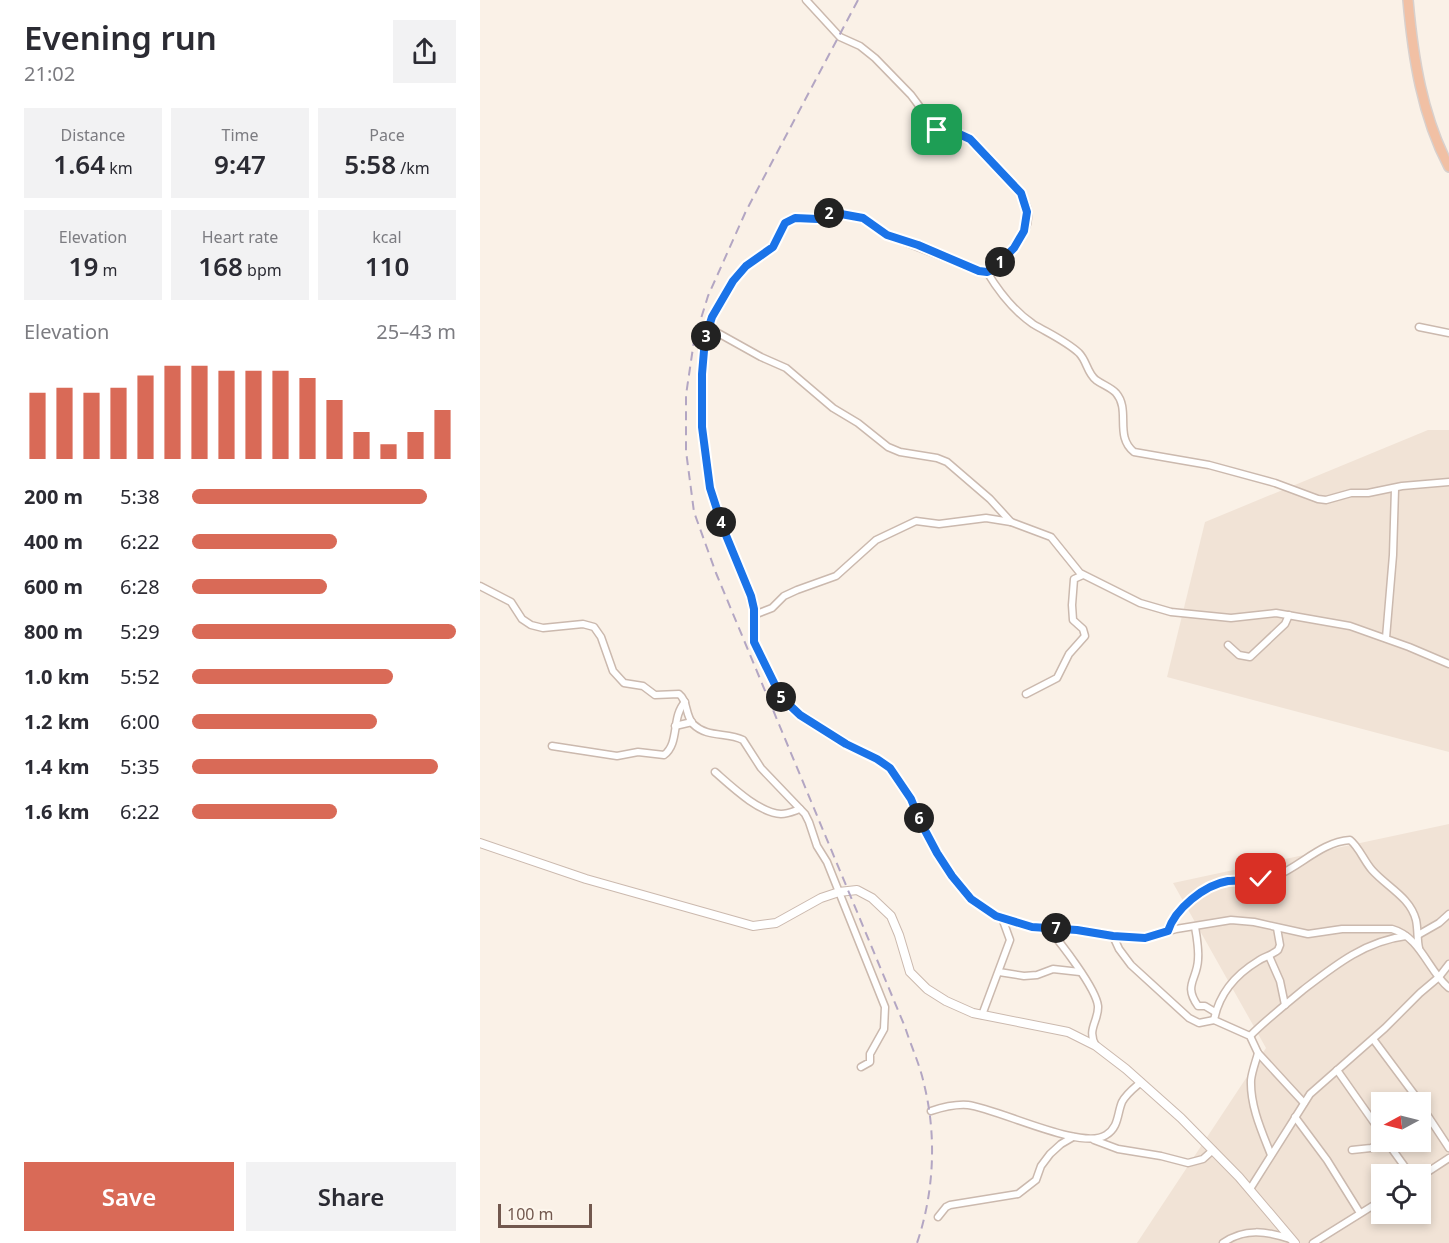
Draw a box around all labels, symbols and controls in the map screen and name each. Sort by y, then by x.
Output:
text: Evening run [24,15,217,60]
button: share [393,20,456,83]
text: 21:02 [24,60,75,87]
pin [911,104,962,155]
icon: arrive [920,113,953,146]
text: Distance [61,124,125,146]
text: Time [221,124,259,146]
text: Pace [369,124,405,146]
text: 1.64 [53,146,105,182]
text: 9:47 [214,146,266,182]
text: 5:58 [344,146,396,182]
text: km [105,157,133,179]
text: /km [396,157,430,179]
pin: 2 [814,198,844,228]
text: 2 [824,202,834,224]
text: Elevation [59,226,127,248]
text: Heart rate [202,226,278,248]
text: kcal [372,226,402,248]
pin: 1 [985,247,1015,277]
text: 19 [69,248,98,284]
text: 168 [198,248,243,284]
text: 110 [365,248,409,284]
text: 1 [995,251,1005,273]
text: m [98,259,117,281]
text: bpm [243,259,282,281]
text: Elevation [24,318,109,345]
text: 25–43 m [376,318,456,345]
pin: 3 [691,321,721,351]
text: 3 [701,325,711,347]
text: 200 m [24,483,83,510]
text: 5:38 [120,483,160,510]
pin: 4 [706,507,736,537]
text: 4 [716,511,726,533]
text: 400 m [24,528,83,555]
text: 6:22 [120,528,160,555]
text: 600 m [24,573,83,600]
text: 6:28 [120,573,160,600]
text: 800 m [24,618,83,645]
text: 5:29 [120,618,160,645]
text: 1.0 km [24,663,90,690]
text: 5:52 [120,663,160,690]
pin: 5 [766,682,796,712]
text: 5 [776,686,786,708]
text: 1.2 km [24,708,90,735]
text: 6:00 [120,708,160,735]
text: 1.4 km [24,753,90,780]
text: 5:35 [120,753,160,780]
text: 1.6 km [24,798,90,825]
text: 6:22 [120,798,160,825]
pin: 6 [904,803,934,833]
text: 6 [914,807,924,829]
pin [1235,853,1286,904]
icon: check [1244,862,1277,895]
pin: 7 [1041,913,1071,943]
text: 7 [1051,917,1061,939]
north arrow [1371,1092,1431,1152]
map controls [1371,1092,1431,1224]
button: Save [24,1162,234,1231]
button: Share [246,1162,456,1231]
button: locate [1371,1164,1431,1224]
scale bar [498,1201,592,1228]
text: 100 m [507,1203,554,1225]

